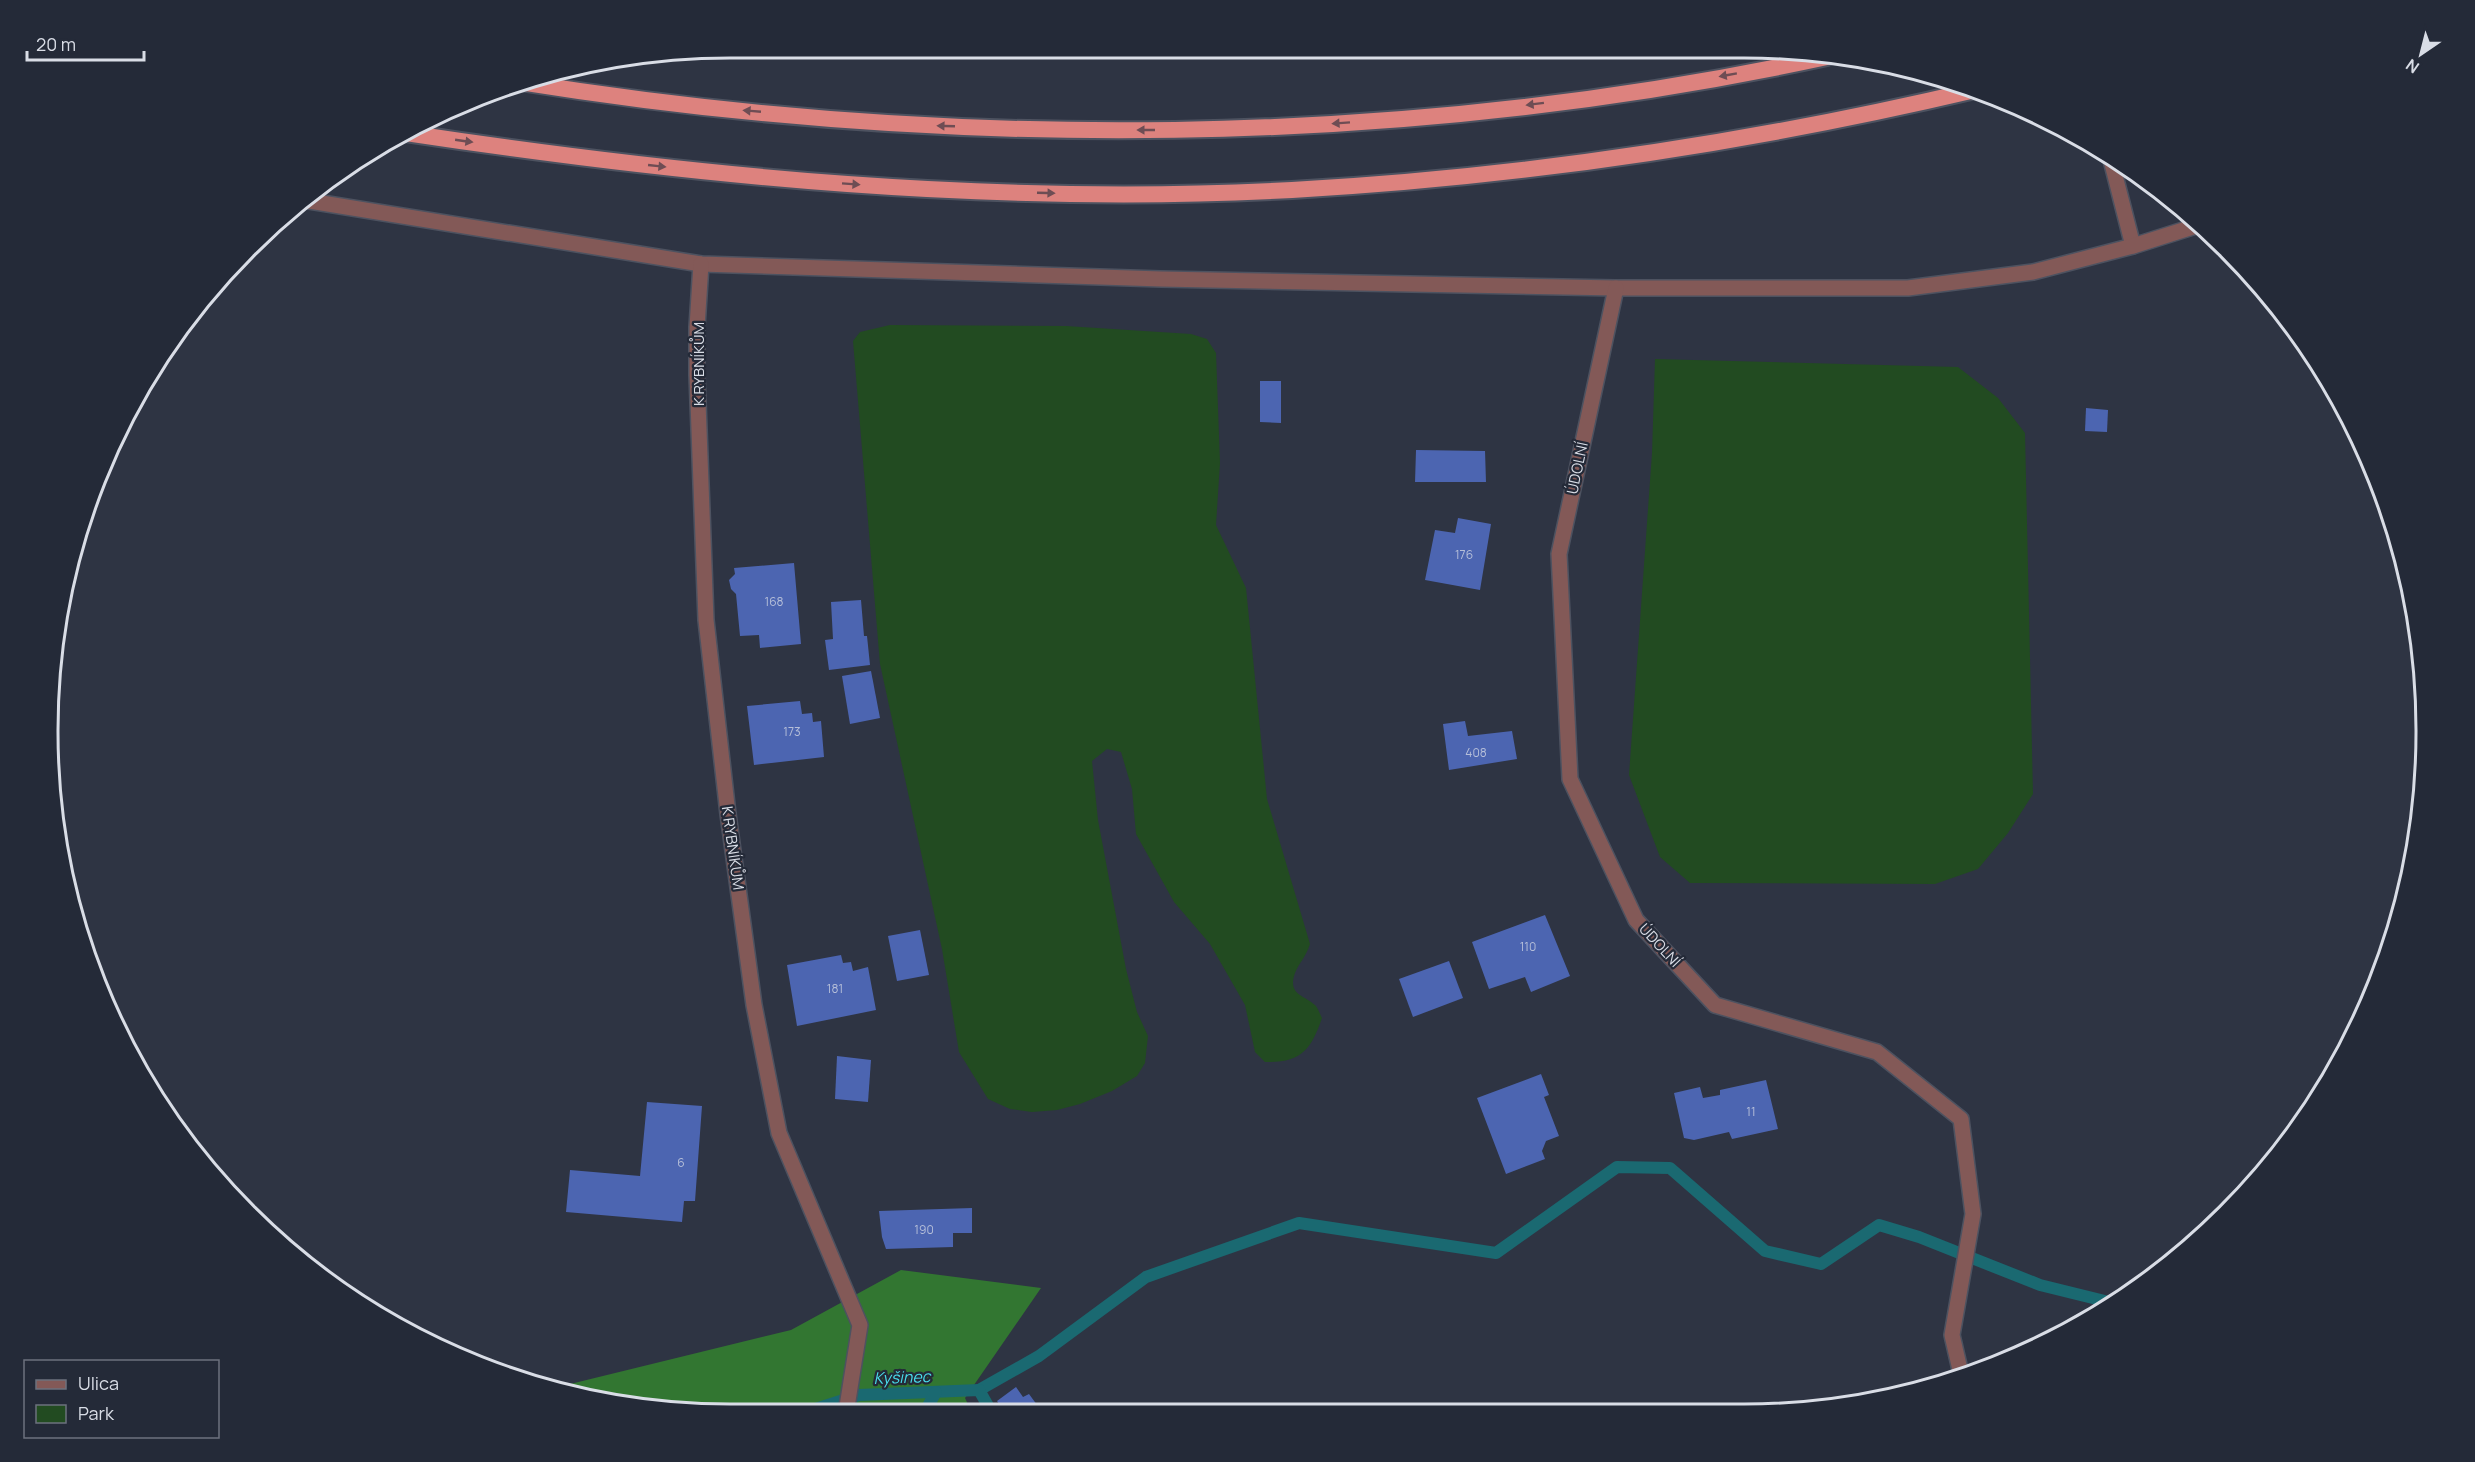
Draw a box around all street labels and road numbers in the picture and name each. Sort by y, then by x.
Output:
street label: K RYBNÍKŮM [688,322,709,406]
street label: ÚDOLNÍ [1561,439,1593,496]
street label: K RYBNÍKŮM [717,805,749,891]
street label: ÚDOLNÍ [1634,918,1686,972]

